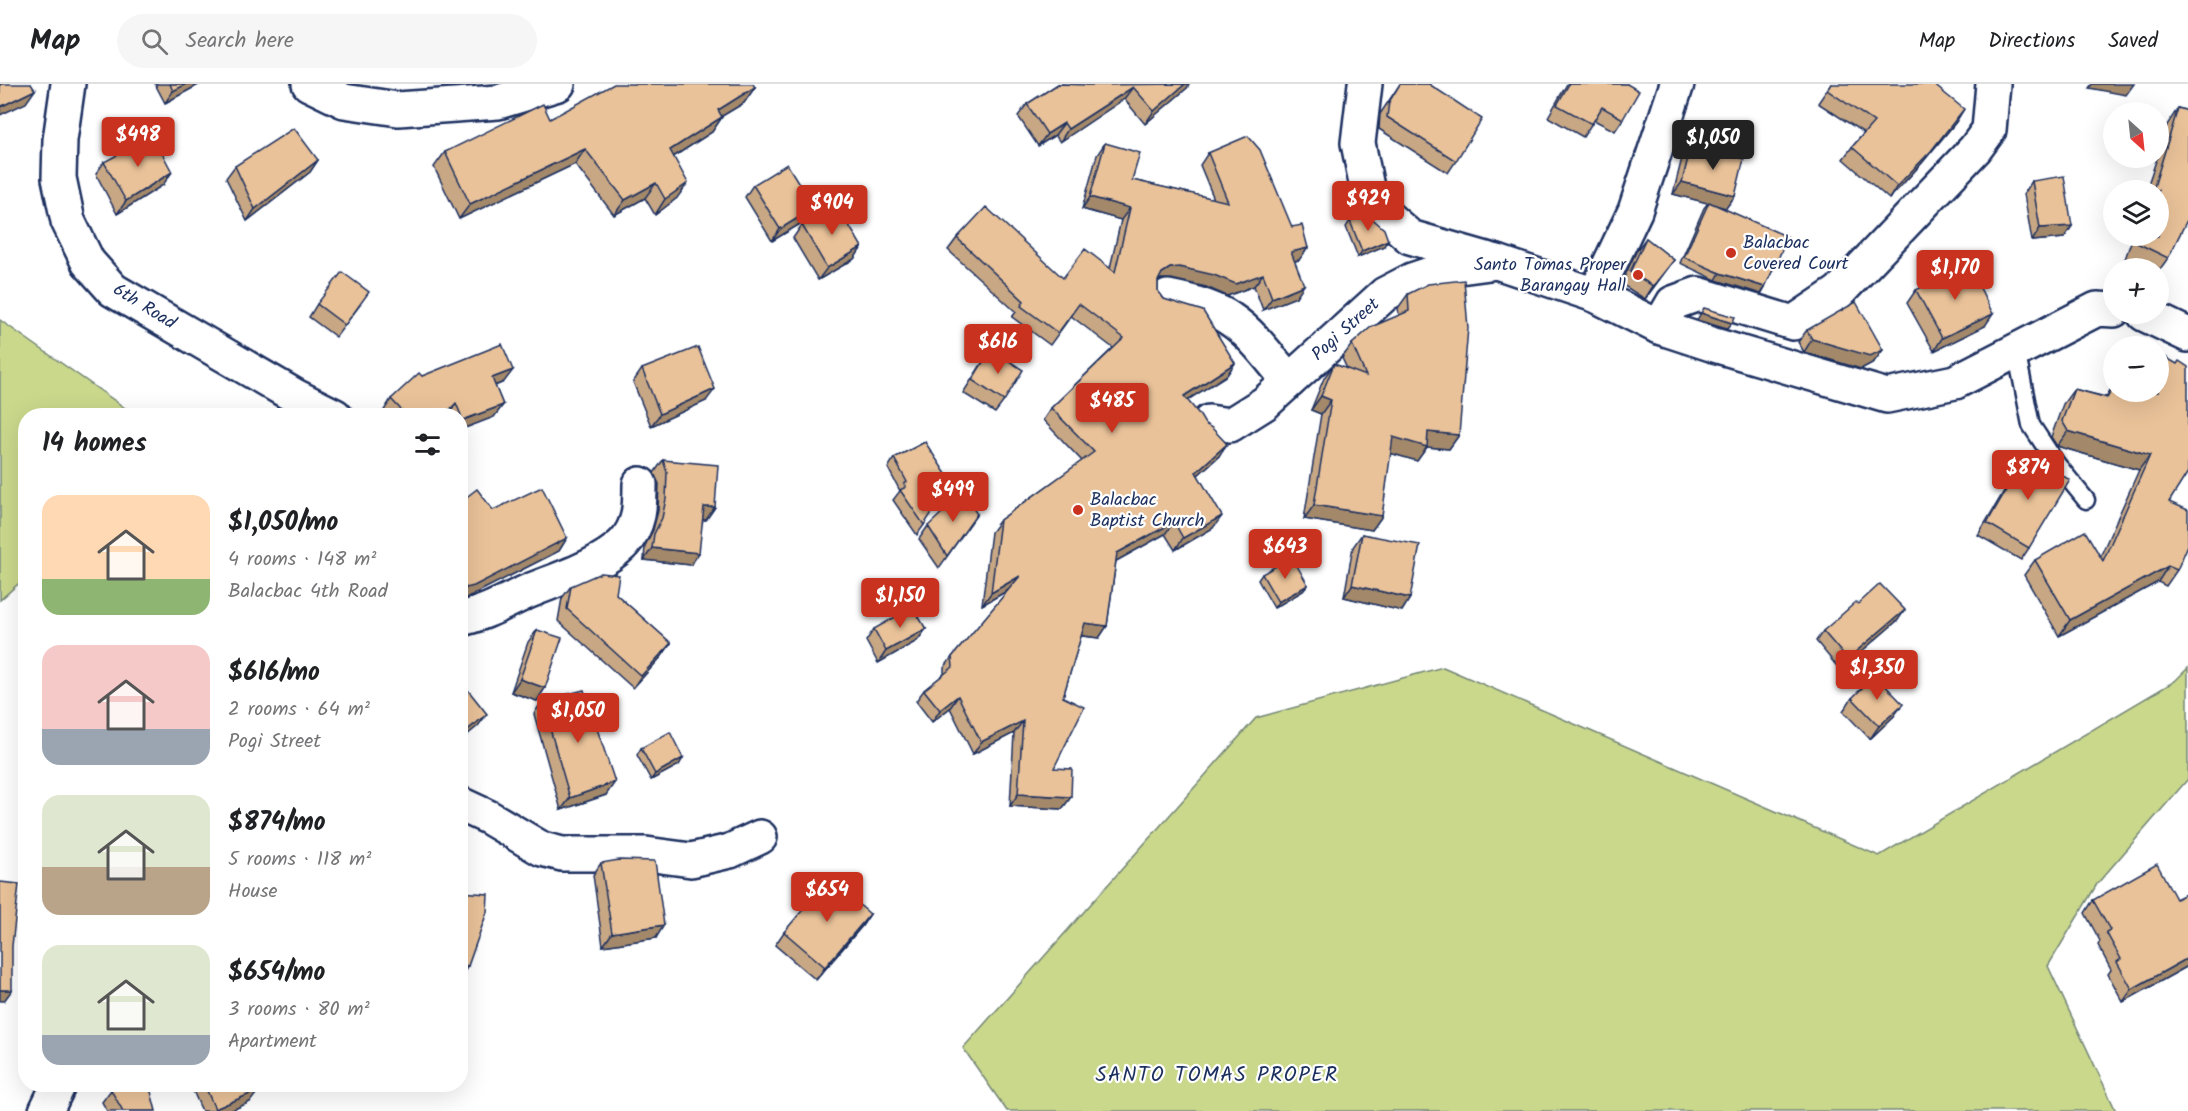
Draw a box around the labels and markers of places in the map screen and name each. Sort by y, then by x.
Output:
pin: $498 [102,117,174,168]
pin: $1,050 [1664,120,1762,171]
pin: $929 [1332,181,1404,232]
pin: $904 [796,185,868,236]
place label: Balacbac Covered Court [1743,229,1849,279]
marker: Balacbac Covered Court [1724,246,1738,260]
pin: $1,170 [1906,250,2004,301]
place label: Santo Tomas Proper Barangay Hall [1474,251,1627,301]
marker: Santo Tomas Proper Barangay Hall [1631,268,1645,282]
pin: $616 [962,324,1034,375]
pin: $485 [1076,383,1148,434]
pin: $874 [1992,450,2064,501]
pin: $499 [917,472,989,523]
place label: Balacbac Baptist Church [1090,486,1204,536]
marker: Balacbac Baptist Church [1071,503,1085,517]
pin: $643 [1249,529,1321,580]
pin: $1,150 [851,578,949,629]
pin: $1,350 [1828,650,1926,701]
pin: $1,050 [529,693,627,744]
pin: $654 [791,872,863,923]

